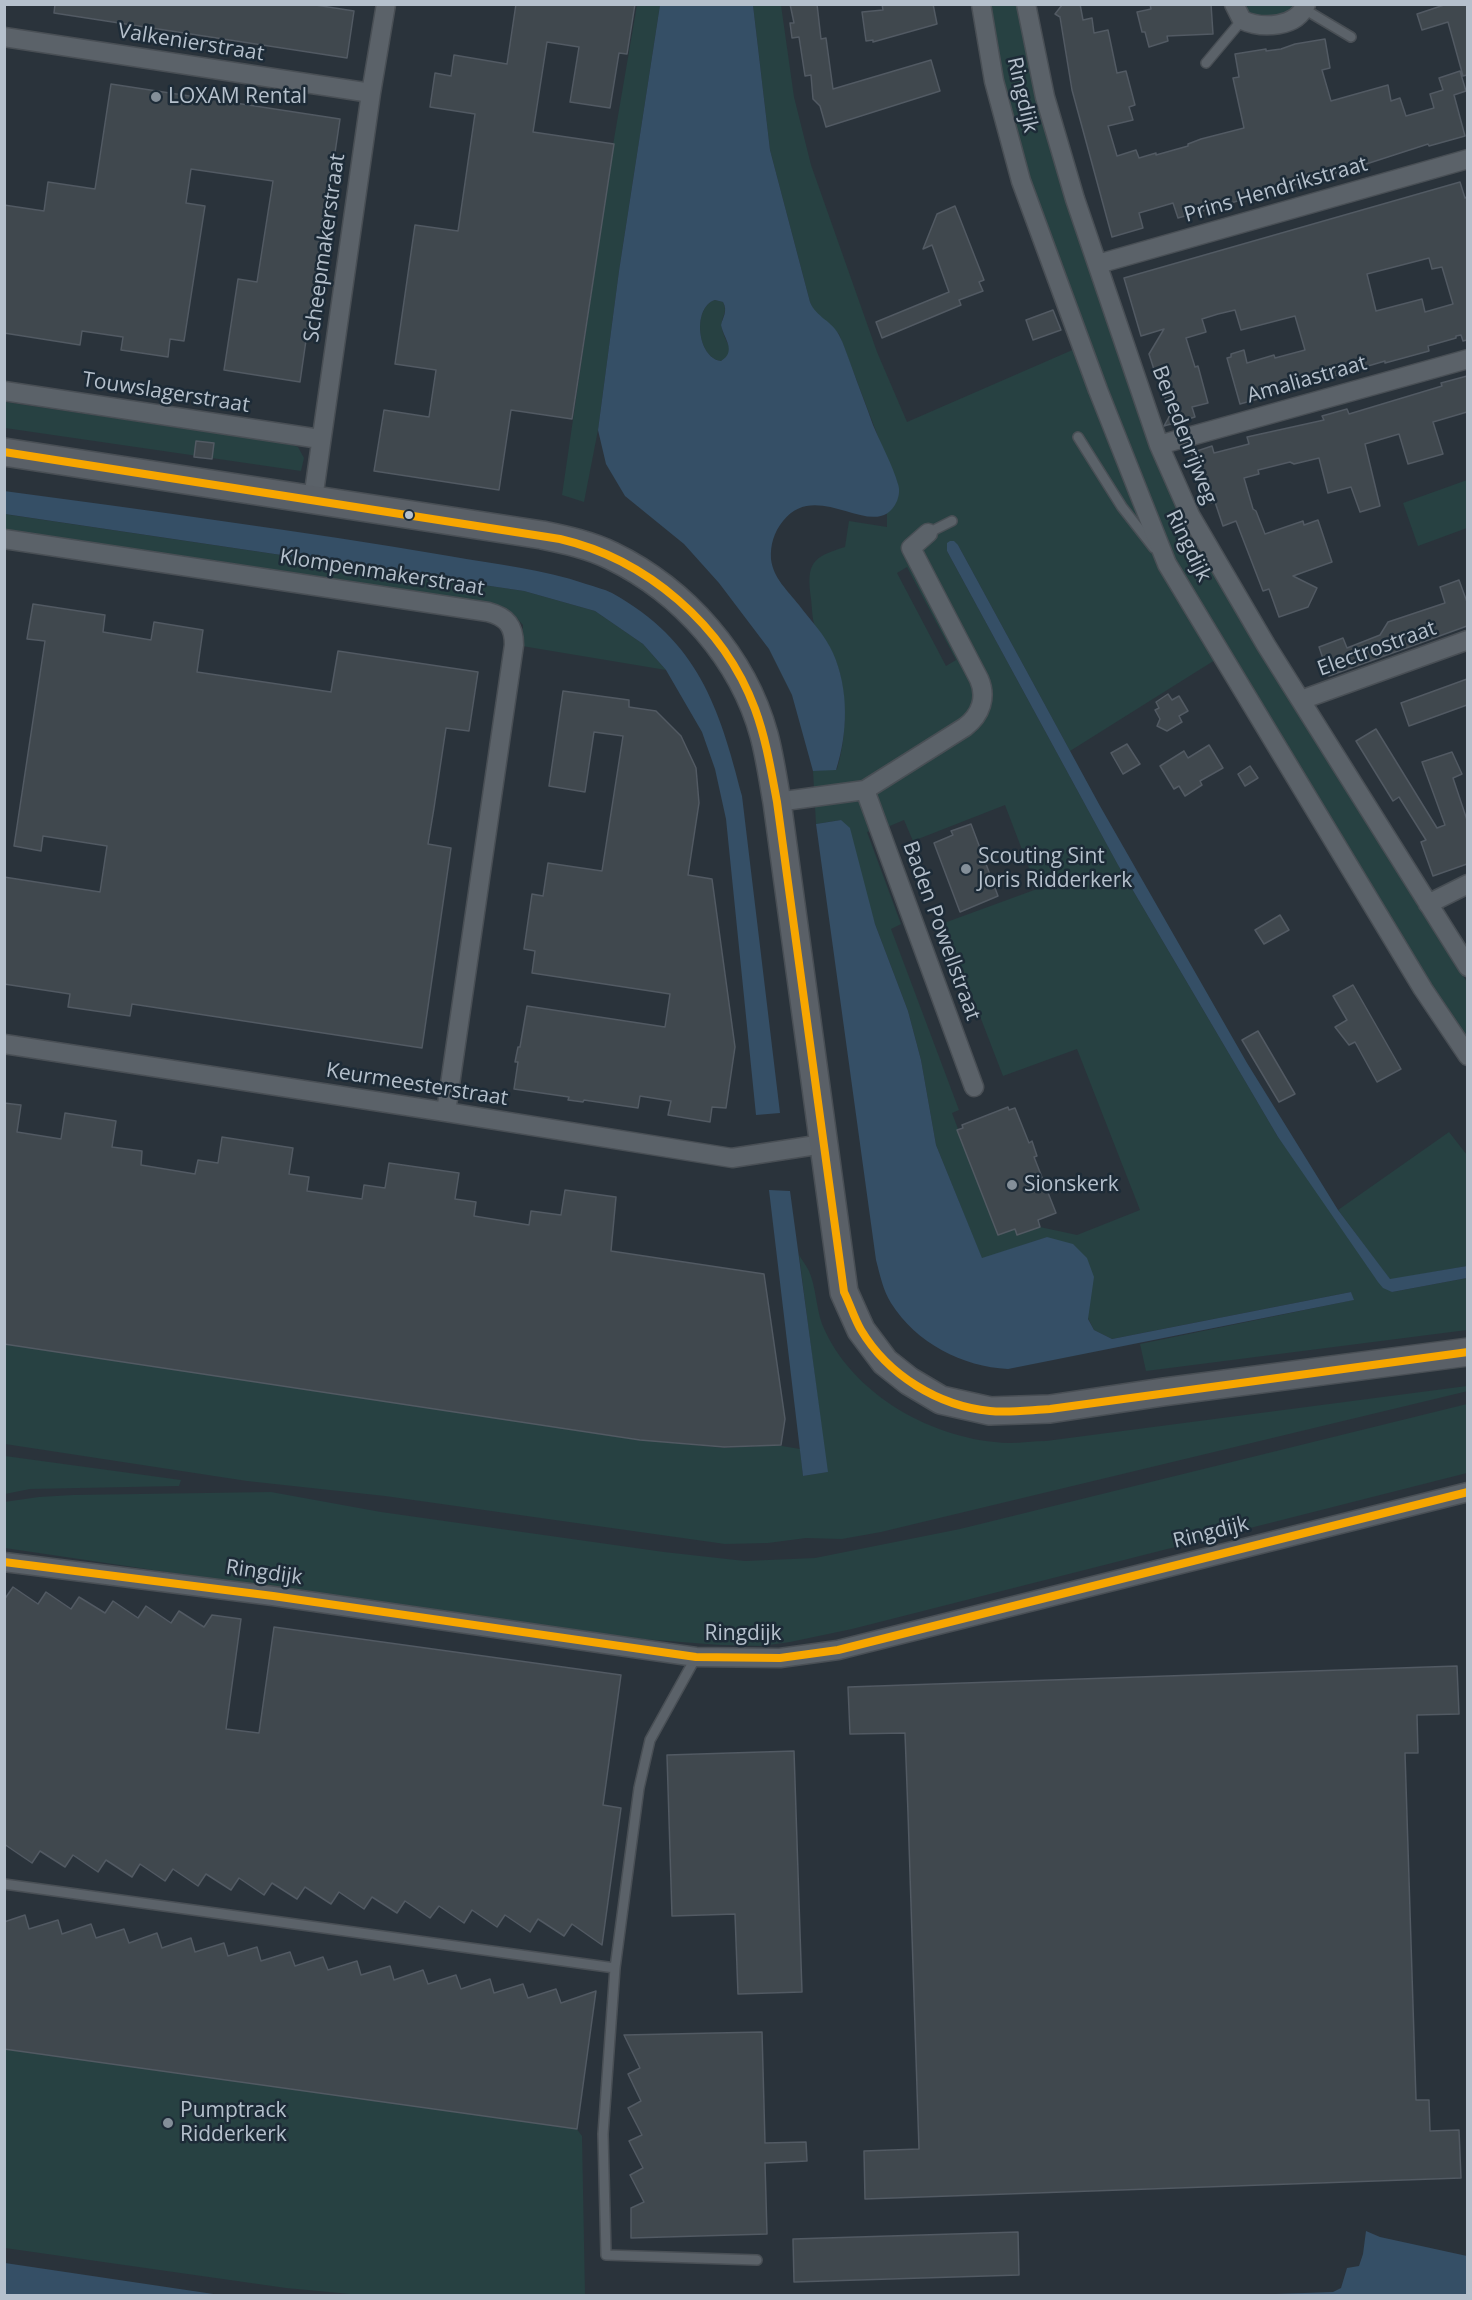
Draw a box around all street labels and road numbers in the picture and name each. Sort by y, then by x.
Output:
street label: Valkenierstraat [116,19,266,67]
street label: Ringdijk [1001,55,1043,135]
street label: Scheepmakerstraat [299,152,351,344]
street label: Prins Hendrikstraat [1181,152,1371,228]
street label: Amaliastraat [1244,351,1370,409]
street label: Benedenrijweg [1146,362,1222,508]
street label: Touwslagerstraat [81,367,251,419]
street label: Ringdijk [1160,506,1216,586]
street label: Klompenmakerstraat [278,544,486,602]
street label: Electrostraat [1314,616,1440,682]
street label: Baden Powellstraat [897,838,985,1024]
street label: Keurmeesterstraat [324,1058,510,1112]
street label: Ringdijk [1171,1511,1251,1555]
street label: Ringdijk [224,1555,304,1591]
street label: Ringdijk [704,1621,782,1647]

